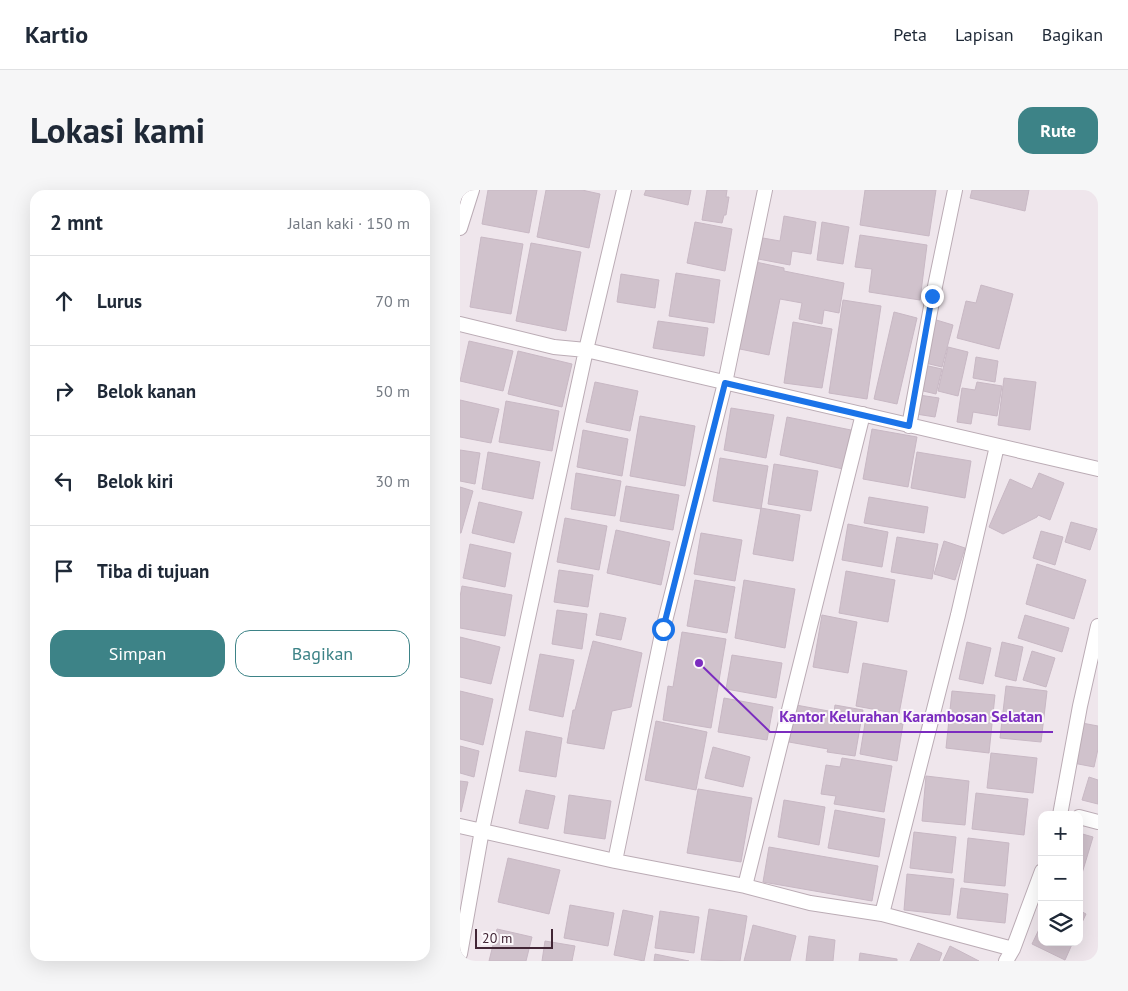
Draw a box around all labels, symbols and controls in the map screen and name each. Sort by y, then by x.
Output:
text: Kartio [25,19,88,50]
text: Peta [893,23,927,46]
text: Lapisan [955,23,1014,46]
text: Bagikan [1042,23,1103,46]
text: Lokasi kami [30,107,205,153]
button: Rute [1018,107,1098,154]
text: 2 mnt [50,209,103,236]
text: Jalan kaki · 150 m [288,213,410,233]
route end [921,285,944,308]
icon: ahead [50,287,78,315]
text: Lurus [97,289,142,313]
text: 70 m [375,291,410,311]
icon: right [50,377,78,405]
text: Belok kanan [97,379,196,403]
text: 50 m [375,381,410,401]
icon: left [50,467,78,495]
text: Belok kiri [97,469,173,493]
text: 30 m [375,471,410,491]
icon: arrive [50,557,78,585]
text: Tiba di tujuan [97,559,209,583]
route start [652,618,675,641]
button: Simpan [50,630,225,677]
button: Bagikan [235,630,410,677]
callout: Kantor Kelurahan Karambosan Selatan [770,701,1053,732]
text: Kantor Kelurahan Karambosan Selatan [779,706,1043,726]
map controls [1038,811,1083,946]
button: + [1038,811,1083,856]
button: − [1038,856,1083,901]
button: layers [1038,901,1083,946]
scale bar [475,926,552,949]
text: 20 m [482,929,512,947]

